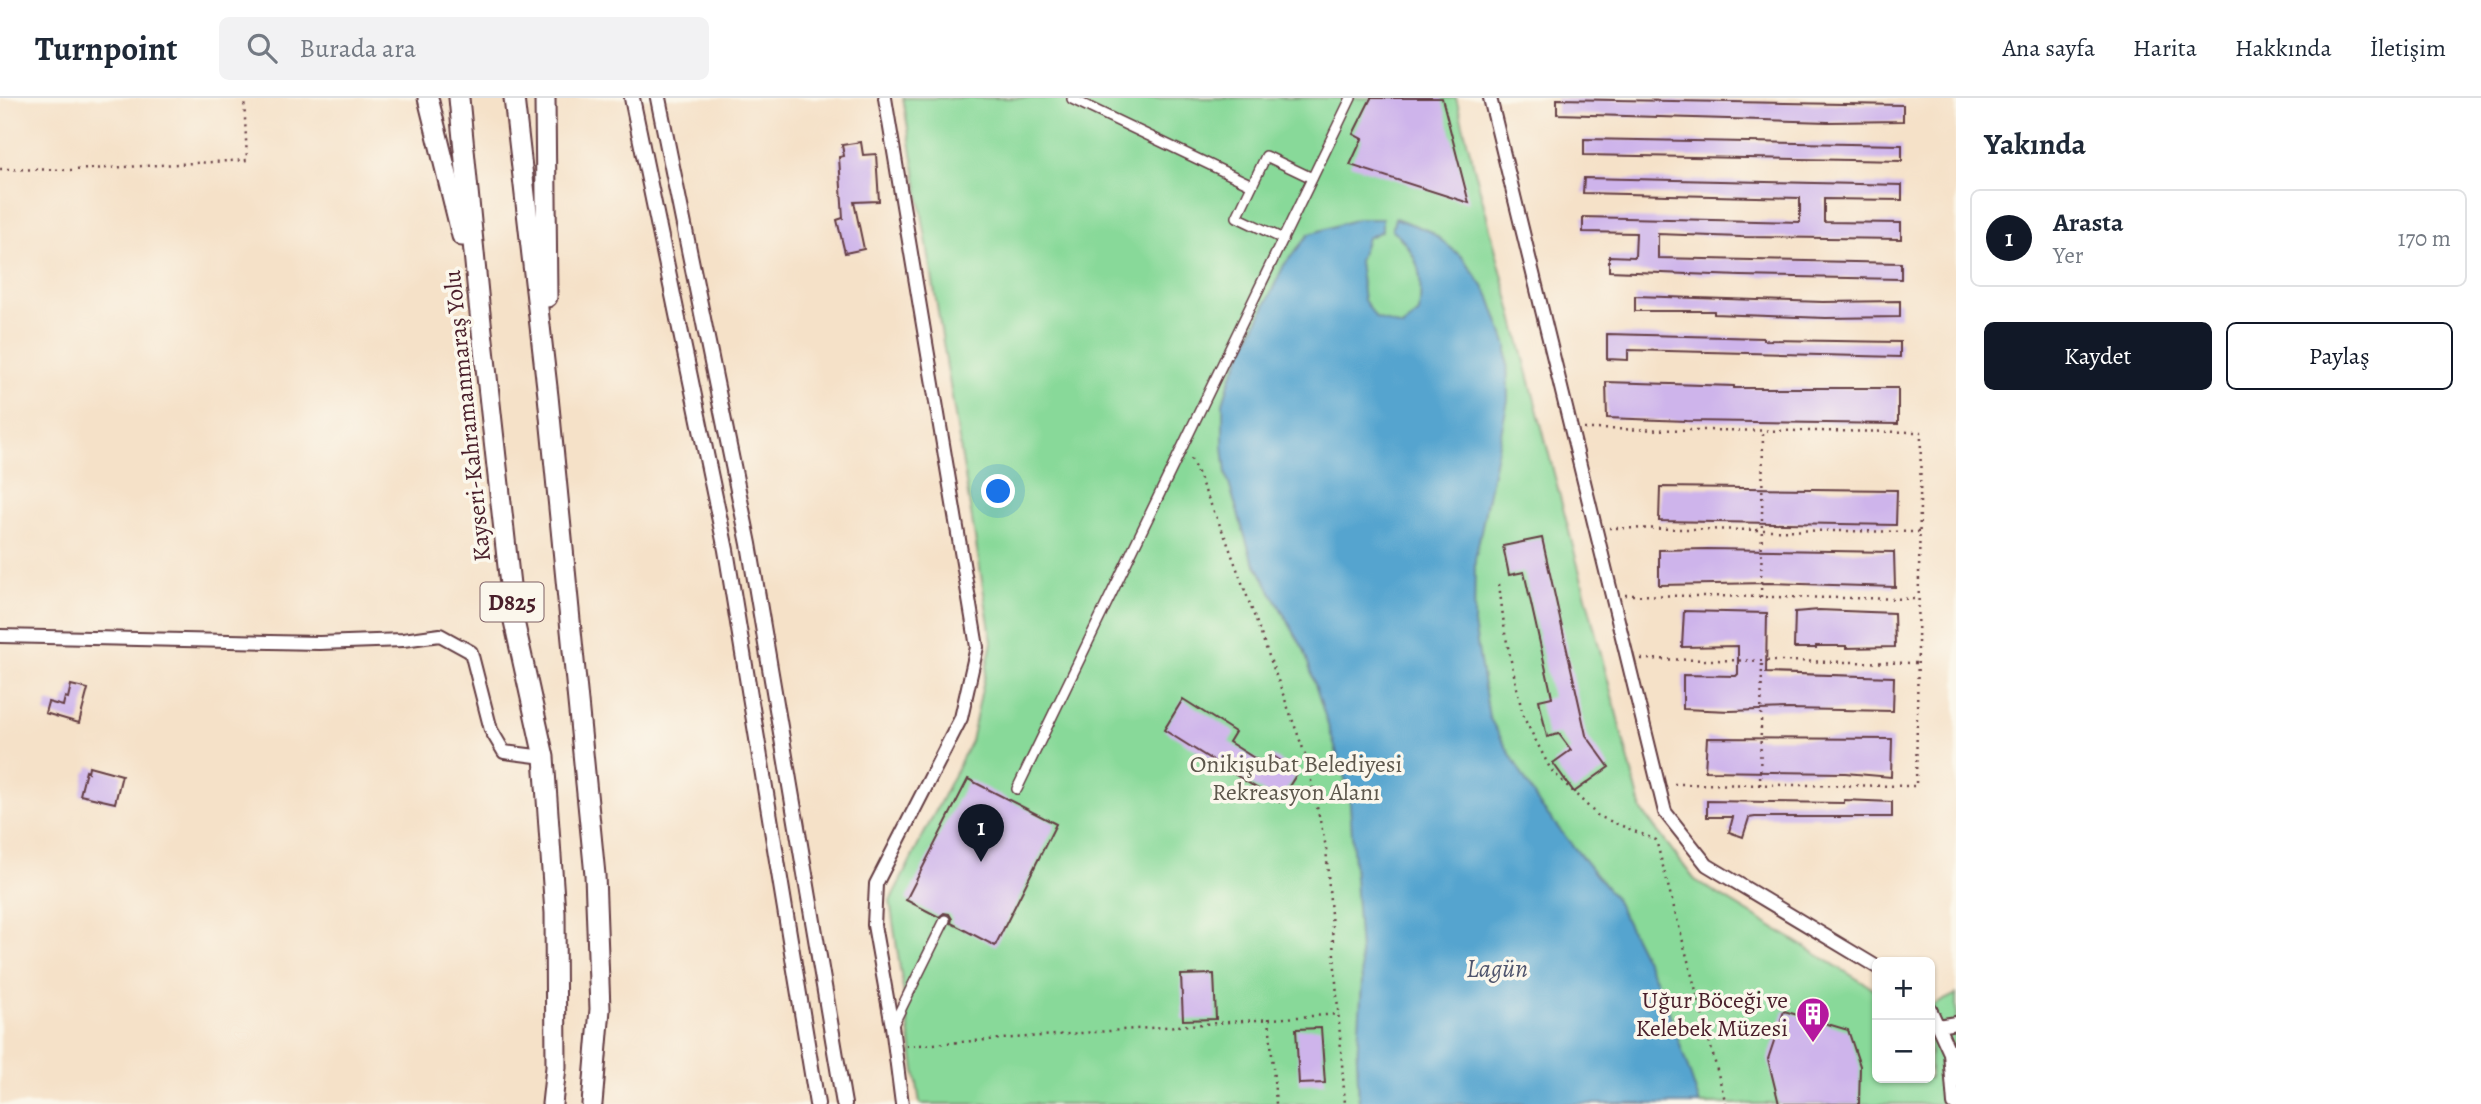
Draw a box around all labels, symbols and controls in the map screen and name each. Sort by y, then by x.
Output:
search box [219,17,709,80]
text: Turnpoint [35,26,177,71]
icon: search [243,29,281,67]
text: Burada ara [299,31,416,66]
text: Ana sayfa [2003,32,2095,64]
text: Harita [2133,32,2197,64]
text: Hakkında [2235,32,2332,64]
text: İletişim [2370,32,2446,64]
text: Yakında [1984,124,2086,164]
text: Arasta [2053,205,2124,240]
text: 1 [2005,223,2013,254]
text: 170 m [2398,223,2451,254]
text: Yer [2053,240,2084,271]
street label: Kayseri-Kahramanmaraş Yolu [436,269,498,563]
button: Kaydet [1984,322,2212,390]
button: Paylaş [2226,322,2453,390]
your location [981,474,1015,508]
road number: D825 [480,582,544,622]
park label: Onikişubat Belediyesi Rekreasyon Alanı [1190,748,1402,808]
pin: 1 [958,804,1004,862]
water label: Lagün [1466,951,1528,986]
map controls [1872,957,1935,1083]
button: + [1872,957,1935,1020]
place label: Uğur Böceği ve Kelebek Müzesi [1636,984,1788,1044]
building icon: Uğur Böceği ve Kelebek Müzesi [1794,995,1832,1044]
button: − [1872,1020,1935,1083]

